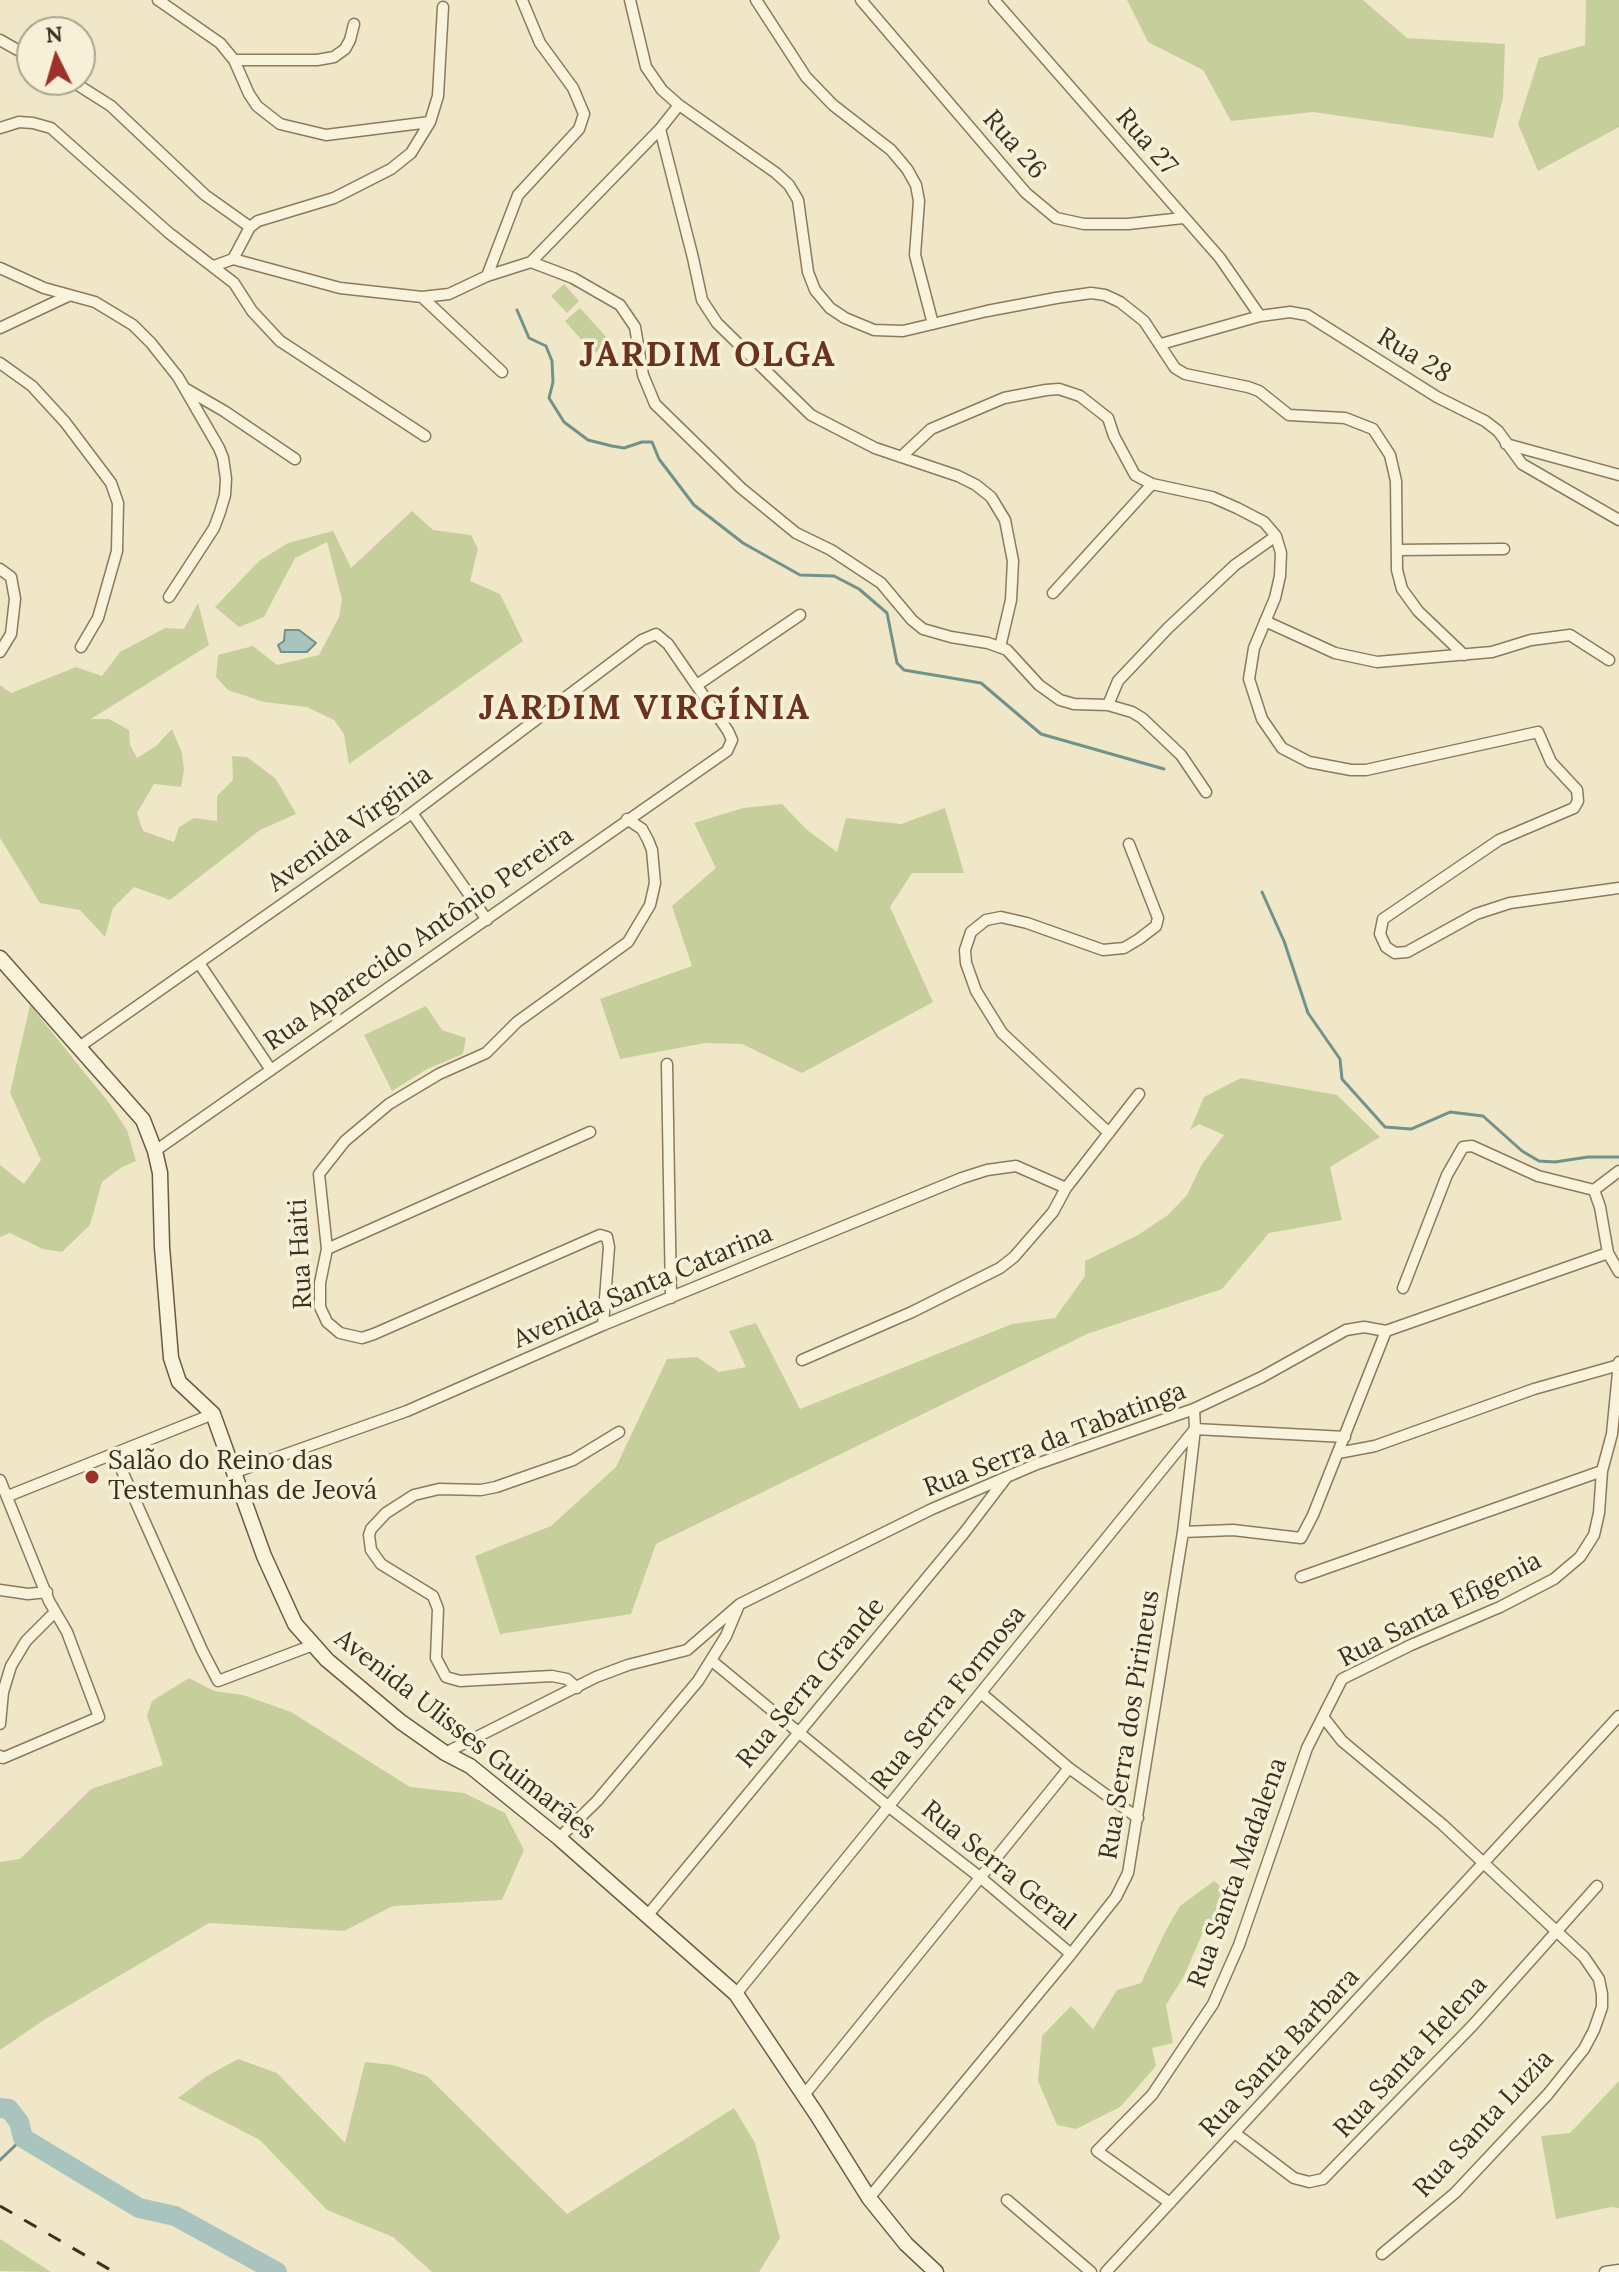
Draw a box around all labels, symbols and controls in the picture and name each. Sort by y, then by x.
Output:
north arrow [16,16,96,96]
text: N [44,19,64,49]
street label: Rua 27 [1109,102,1183,182]
street label: Rua 26 [976,104,1052,186]
street label: Rua 28 [1371,322,1457,390]
district label: JARDIM OLGA [579,336,837,376]
district label: JARDIM VIRGÍNIA [479,689,811,729]
street label: Avenida Virginia [262,759,438,899]
street label: Rua Aparecido Antônio Pereira [259,820,579,1058]
street label: Rua Haiti [283,1198,319,1310]
street label: Avenida Santa Catarina [509,1218,777,1356]
street label: Rua Serra da Tabatinga [920,1376,1190,1504]
place label: Salão do Reino das Testemunhas de Jeová [108,1446,377,1508]
marker: Salão do Reino das Testemunhas de Jeová [83,1468,101,1486]
street label: Rua Santa Efigenia [1333,1545,1547,1675]
street label: Rua Serra dos Pirineus [1093,1588,1167,1862]
street label: Rua Serra Grande [731,1591,891,1775]
street label: Rua Serra Formosa [865,1600,1033,1796]
street label: Avenida Ulisses Guimarães [328,1623,602,1847]
street label: Rua Santa Madalena [1182,1754,1294,1992]
street label: Rua Serra Geral [915,1794,1081,1938]
street label: Rua Santa Barbara [1194,1962,1366,2144]
street label: Rua Santa Helena [1328,1969,1494,2145]
street label: Rua Santa Luzia [1408,2044,1560,2204]

